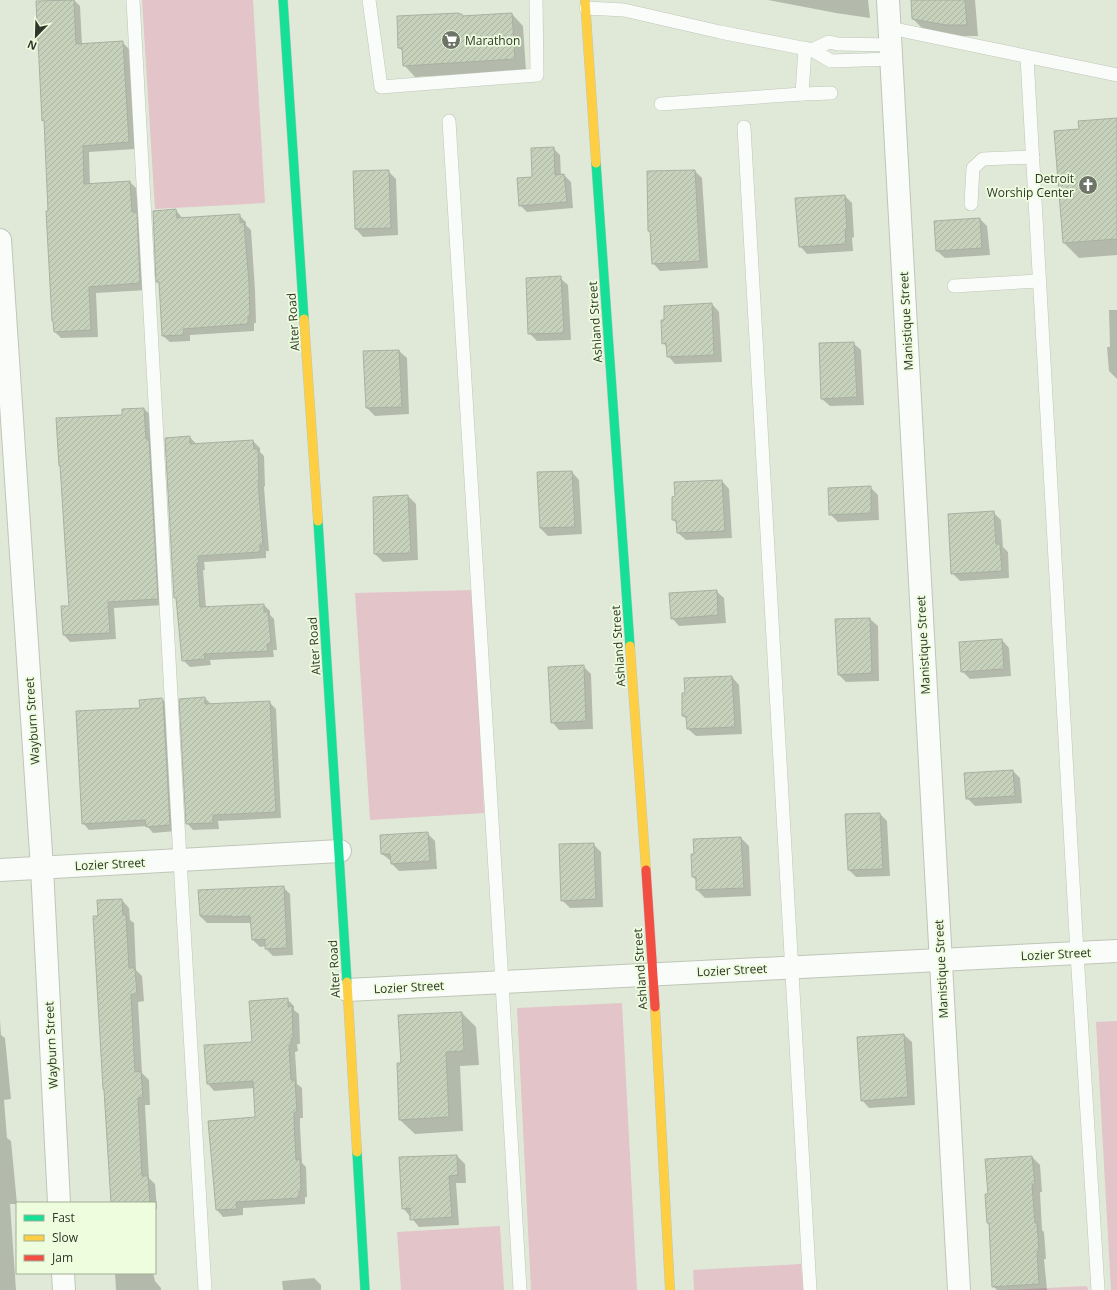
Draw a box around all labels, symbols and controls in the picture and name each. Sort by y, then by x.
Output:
north arrow [16,16,56,56]
supermarket icon: Marathon [440,29,462,51]
place label: Marathon [465,32,520,49]
text: N [25,37,39,54]
place label: Detroit Worship Center [987,170,1074,201]
church icon: Detroit Worship Center [1077,174,1099,196]
street label: Manistique Street [895,271,917,371]
street label: Ashland Street [584,281,606,363]
street label: Alter Road [282,292,304,352]
street label: Manistique Street [912,595,934,695]
street label: Ashland Street [607,605,629,687]
street label: Alter Road [303,616,325,676]
street label: Wayburn Street [20,677,44,765]
street label: Lozier Street [74,854,146,874]
street label: Manistique Street [930,919,952,1019]
street label: Ashland Street [629,928,651,1010]
street label: Alter Road [324,939,344,999]
street label: Lozier Street [1020,944,1092,964]
street label: Lozier Street [696,960,768,980]
street label: Lozier Street [373,977,445,997]
street label: Wayburn Street [40,1001,62,1089]
legend [16,1202,156,1274]
text: Fast [52,1209,75,1226]
text: Slow [52,1229,79,1246]
text: Jam [51,1249,73,1266]

